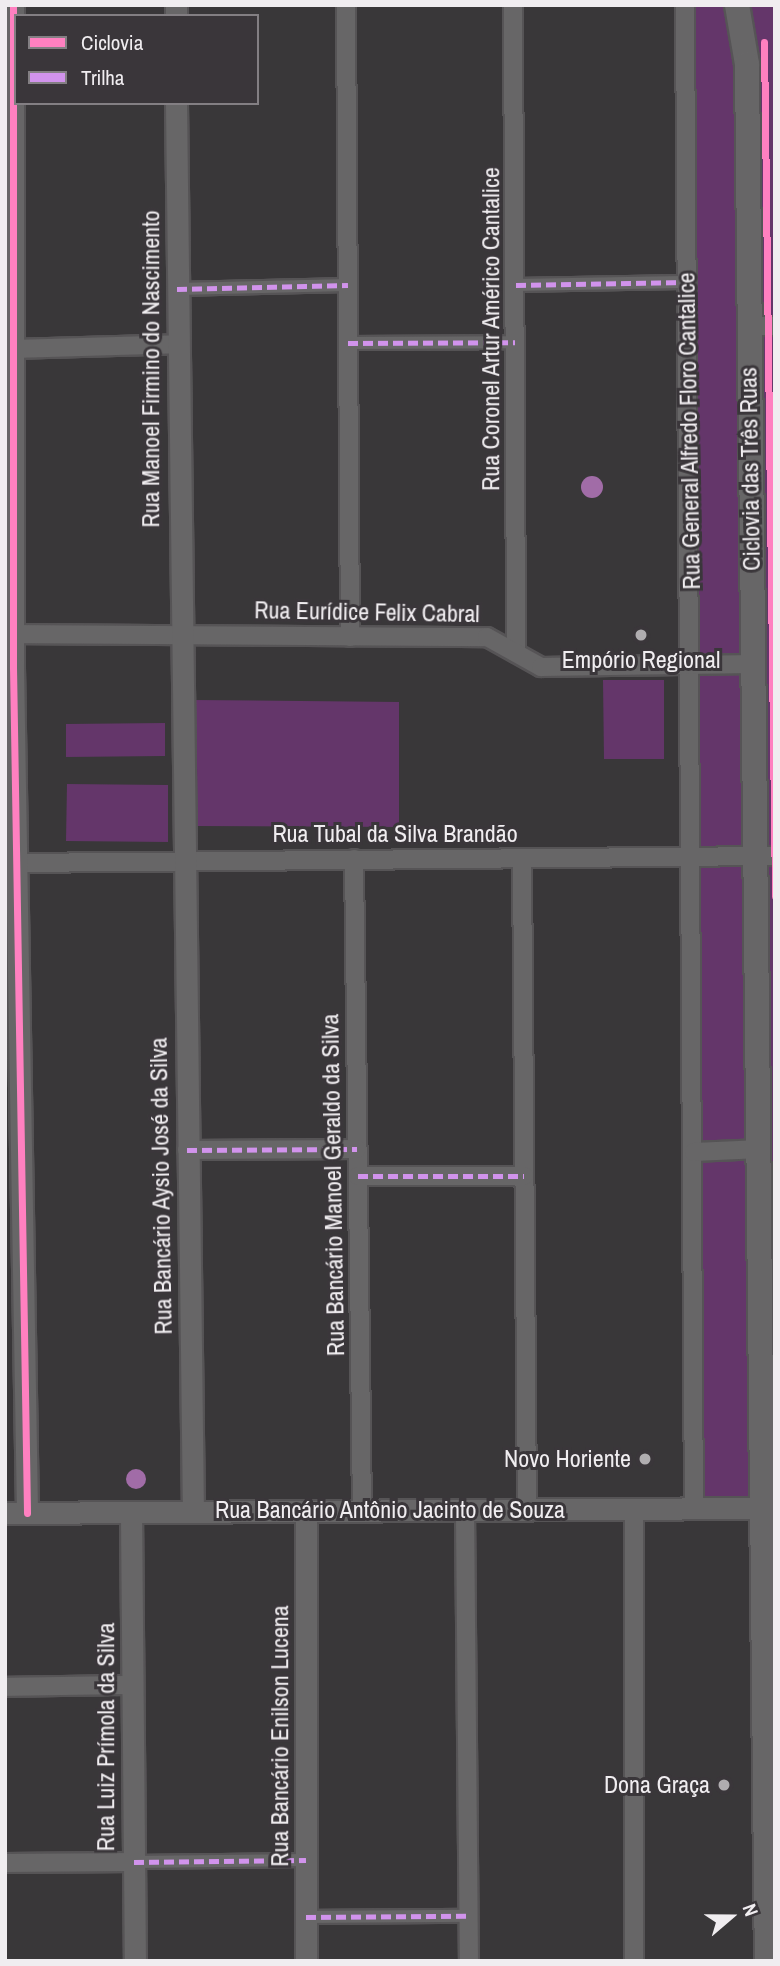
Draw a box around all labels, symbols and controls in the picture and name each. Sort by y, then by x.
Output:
legend [14,14,259,105]
text: Ciclovia [81,28,143,57]
text: Trilha [81,63,124,92]
street label: Rua Coronel Artur Américo Cantalice [477,166,505,492]
street label: Rua Manoel Firmino do Nascimento [137,210,165,528]
street label: Rua General Alfredo Floro Cantalice [672,272,706,590]
street label: Ciclovia das Três Ruas [734,367,766,571]
street label: Rua Eurídice Felix Cabral [254,596,480,628]
marker: Empório Regional [633,627,649,643]
place label: Empório Regional [562,646,720,674]
street label: Rua Tubal da Silva Brandão [272,820,518,848]
street label: Rua Bancário Manoel Geraldo da Silva [316,1014,350,1356]
street label: Rua Bancário Aysio José da Silva [144,1037,178,1335]
place label: Novo Horiente [504,1445,631,1473]
marker: Novo Horiente [637,1451,653,1467]
street label: Rua Bancário Antônio Jacinto de Souza [214,1496,566,1524]
street label: Rua Bancário Enilson Lucena [266,1605,294,1867]
street label: Rua Luiz Prímola da Silva [92,1623,120,1851]
place label: Dona Graça [604,1771,710,1799]
marker: Dona Graça [716,1777,732,1793]
north arrow [696,1882,766,1952]
text: N [737,1900,765,1920]

